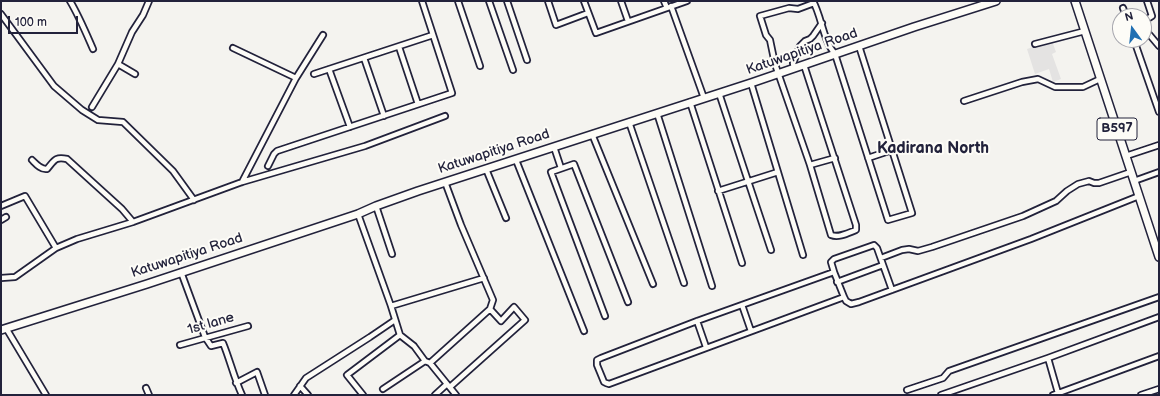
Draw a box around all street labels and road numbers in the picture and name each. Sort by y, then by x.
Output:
street label: Katuwapitiya Road [744,25,860,79]
road number: B597 [1097,118,1137,140]
street label: Katuwapitiya Road [436,126,552,178]
street label: Katuwapitiya Road [129,230,245,282]
street label: 1st lane [186,309,236,339]

